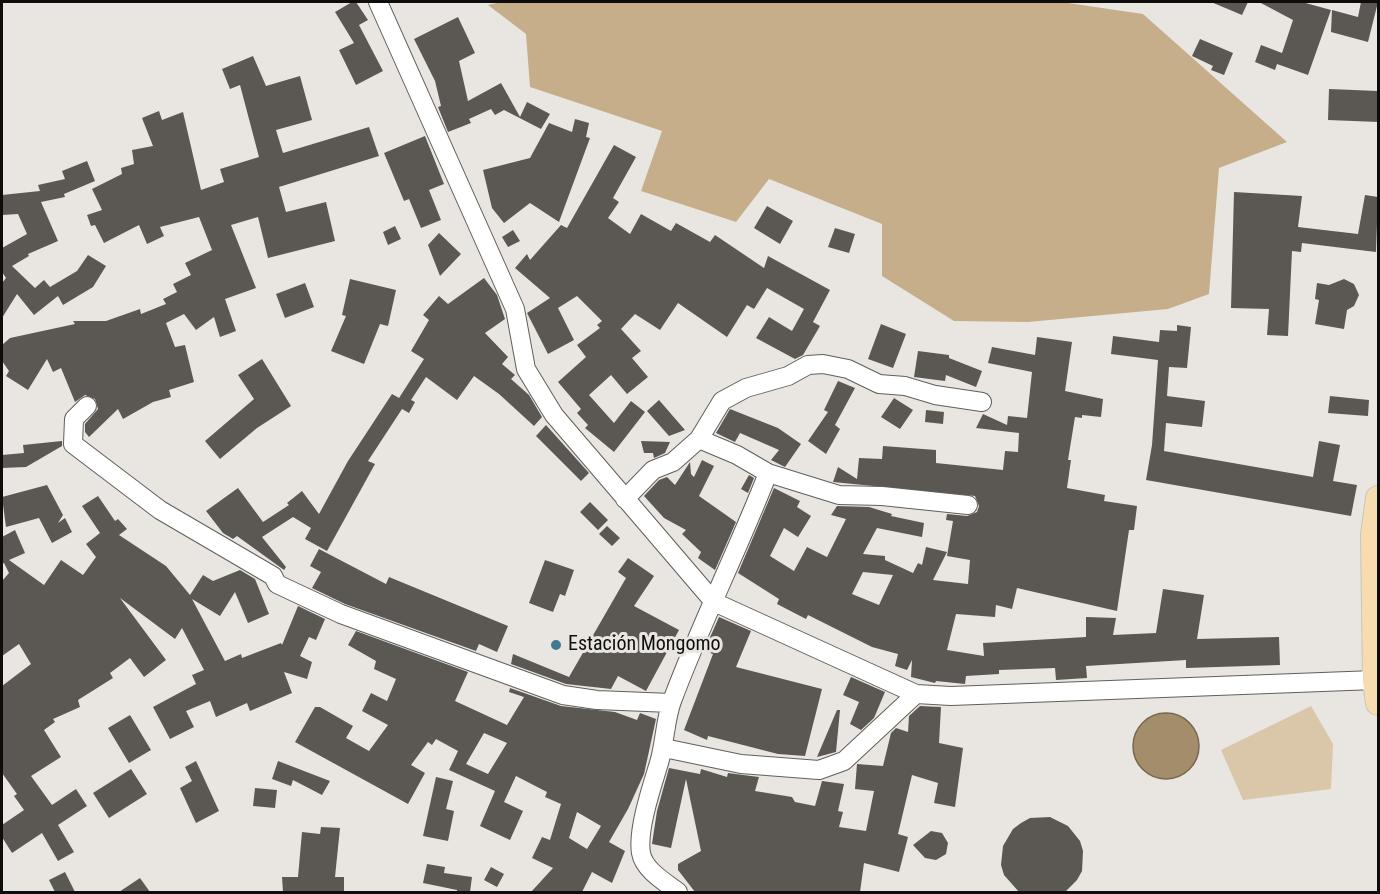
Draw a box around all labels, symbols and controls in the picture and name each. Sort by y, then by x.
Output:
place label: Estación Mongomo [568,633,721,657]
marker: Estación Mongomo [549,638,563,652]

